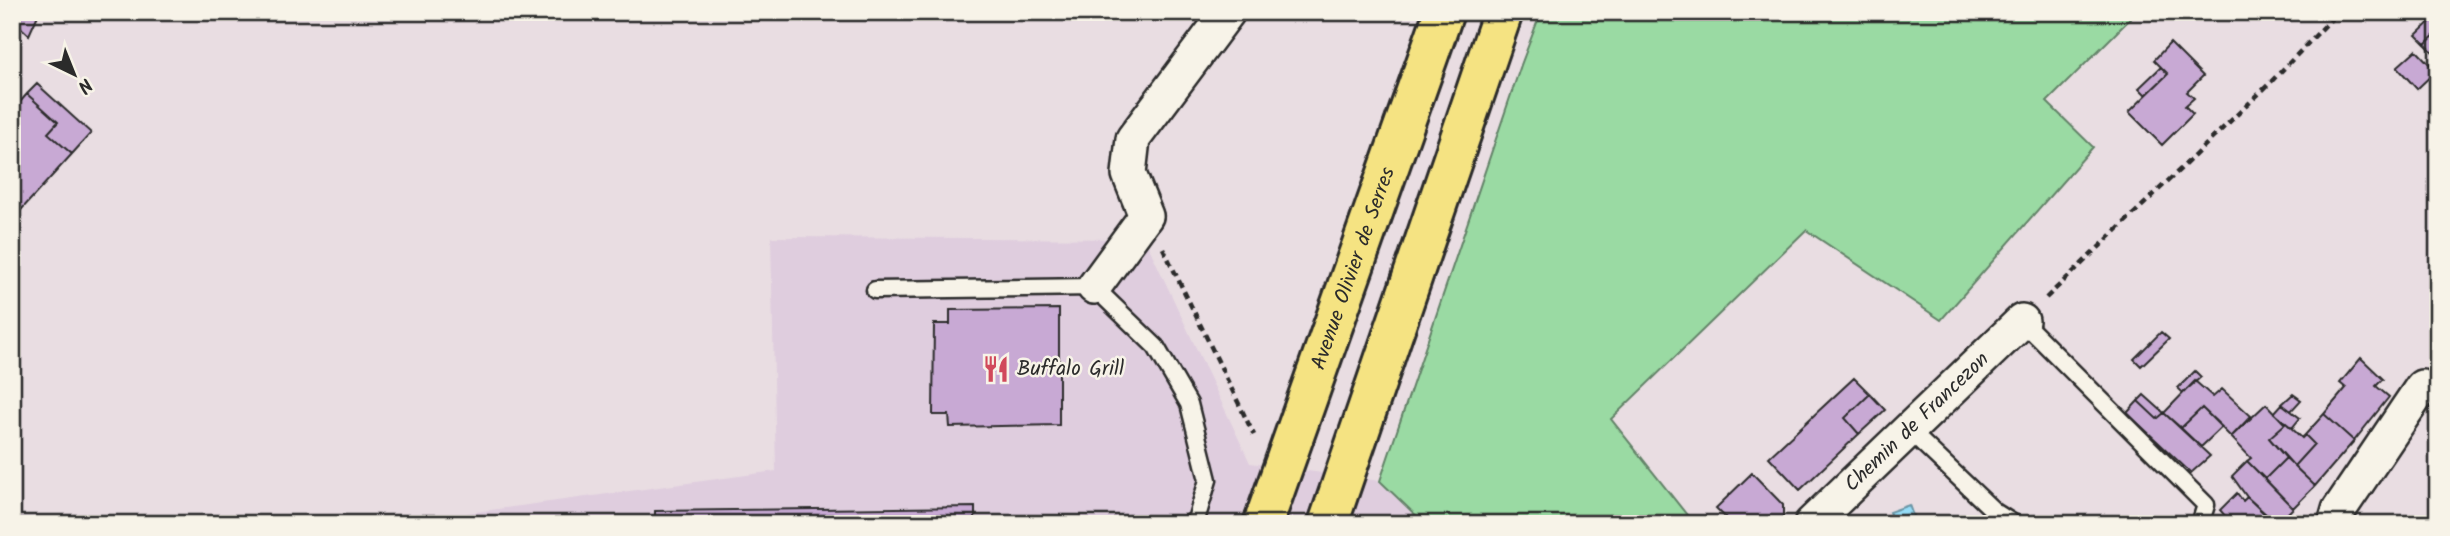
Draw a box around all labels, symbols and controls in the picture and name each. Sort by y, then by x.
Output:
north arrow [38,38,108,108]
text: N [70,70,99,100]
street label: Avenue Olivier de Serres [1302,162,1404,375]
street label: Chemin de Francezon [1837,344,1997,500]
place label: Buffalo Grill [1017,353,1124,386]
restaurant icon: Buffalo Grill [981,354,1011,384]

